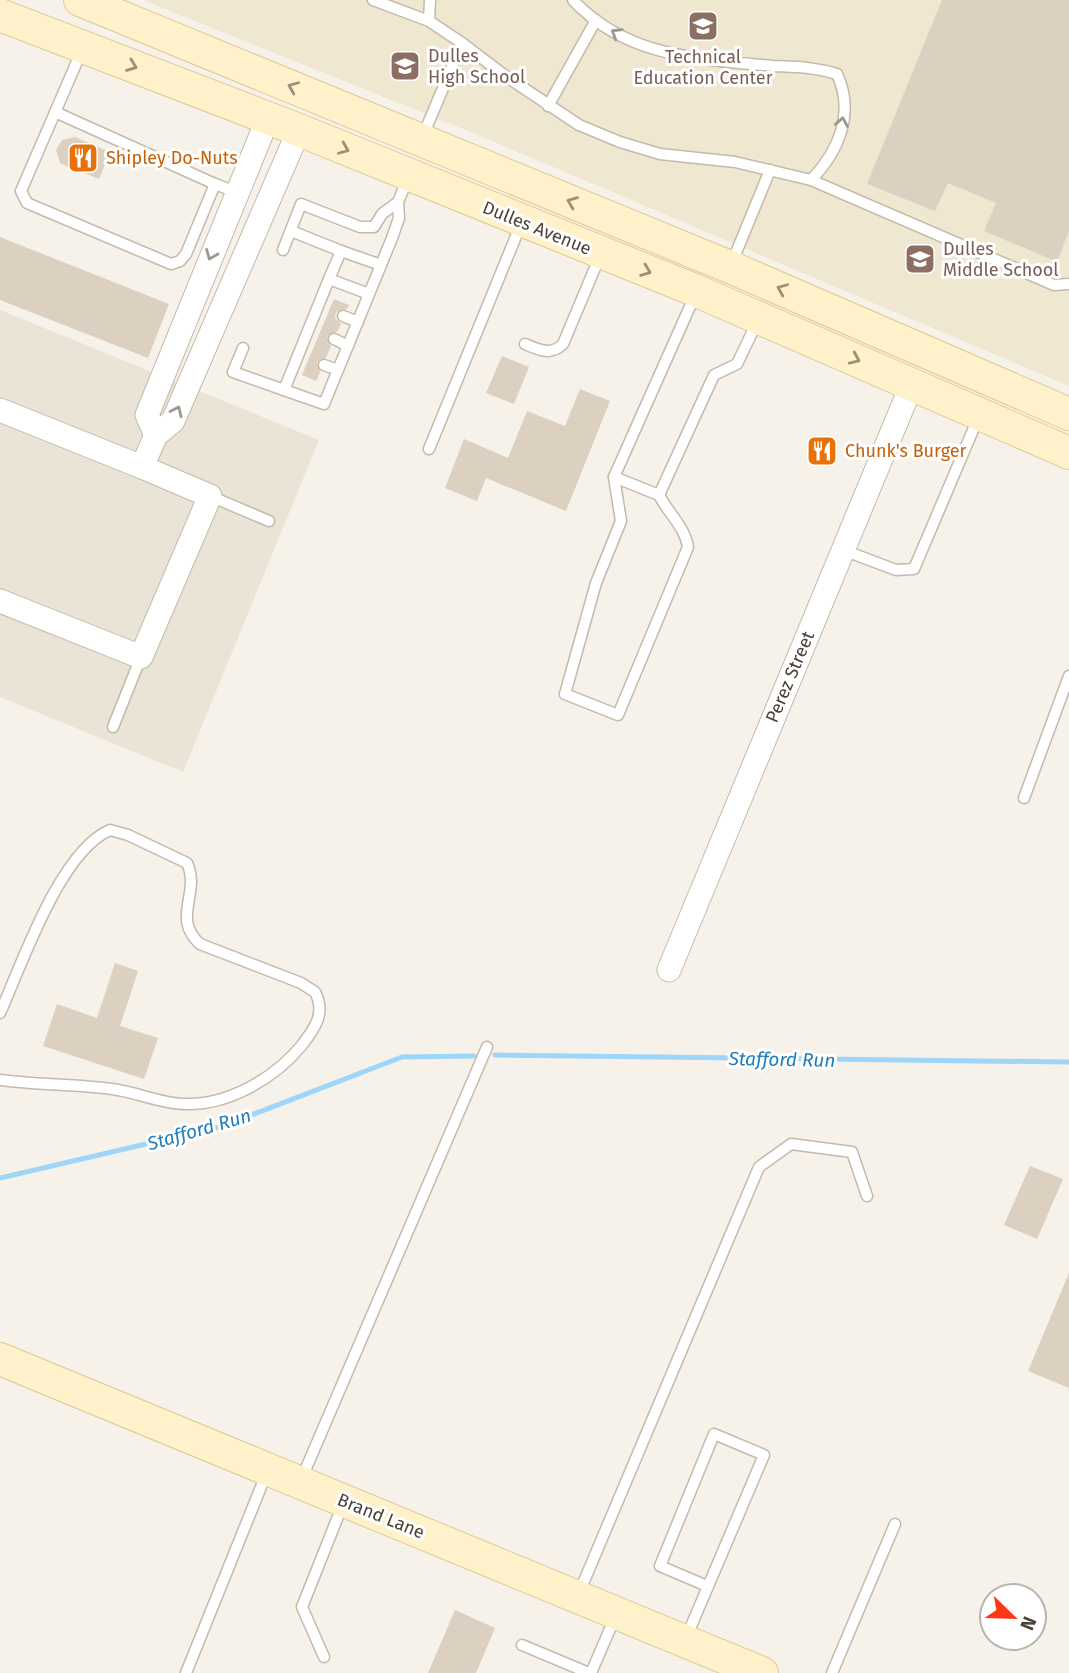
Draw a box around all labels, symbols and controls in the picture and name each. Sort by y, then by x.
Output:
school or university icon: Technical Education Center [686,9,720,43]
one-way arrow [611,28,624,41]
place label: Dulles High School [428,45,525,88]
place label: Technical Education Center [633,46,773,89]
school or university icon: Dulles High School [388,49,422,83]
one-way arrow [126,58,138,72]
one-way arrow [288,82,300,96]
one-way arrow [834,116,849,128]
one-way arrow [337,140,349,154]
restaurant icon: Shipley Do-Nuts [66,141,100,175]
place label: Shipley Do-Nuts [106,147,238,169]
street label: Dulles Avenue [479,196,595,260]
one-way arrow [566,197,578,211]
place label: Dulles Middle School [943,238,1059,281]
school or university icon: Dulles Middle School [903,242,937,276]
one-way arrow [205,248,219,260]
one-way arrow [639,262,651,276]
one-way arrow [777,283,789,297]
one-way arrow [848,351,860,365]
one-way arrow [169,406,183,418]
restaurant icon: Chunk's Burger [805,434,839,468]
place label: Chunk's Burger [845,440,967,462]
street label: Perez Street [761,627,819,726]
water label: Stafford Run [727,1047,836,1072]
water label: Stafford Run [144,1104,254,1156]
street label: Brand Lane [334,1489,428,1543]
north arrow [978,1582,1048,1652]
text: N [1015,1613,1041,1634]

